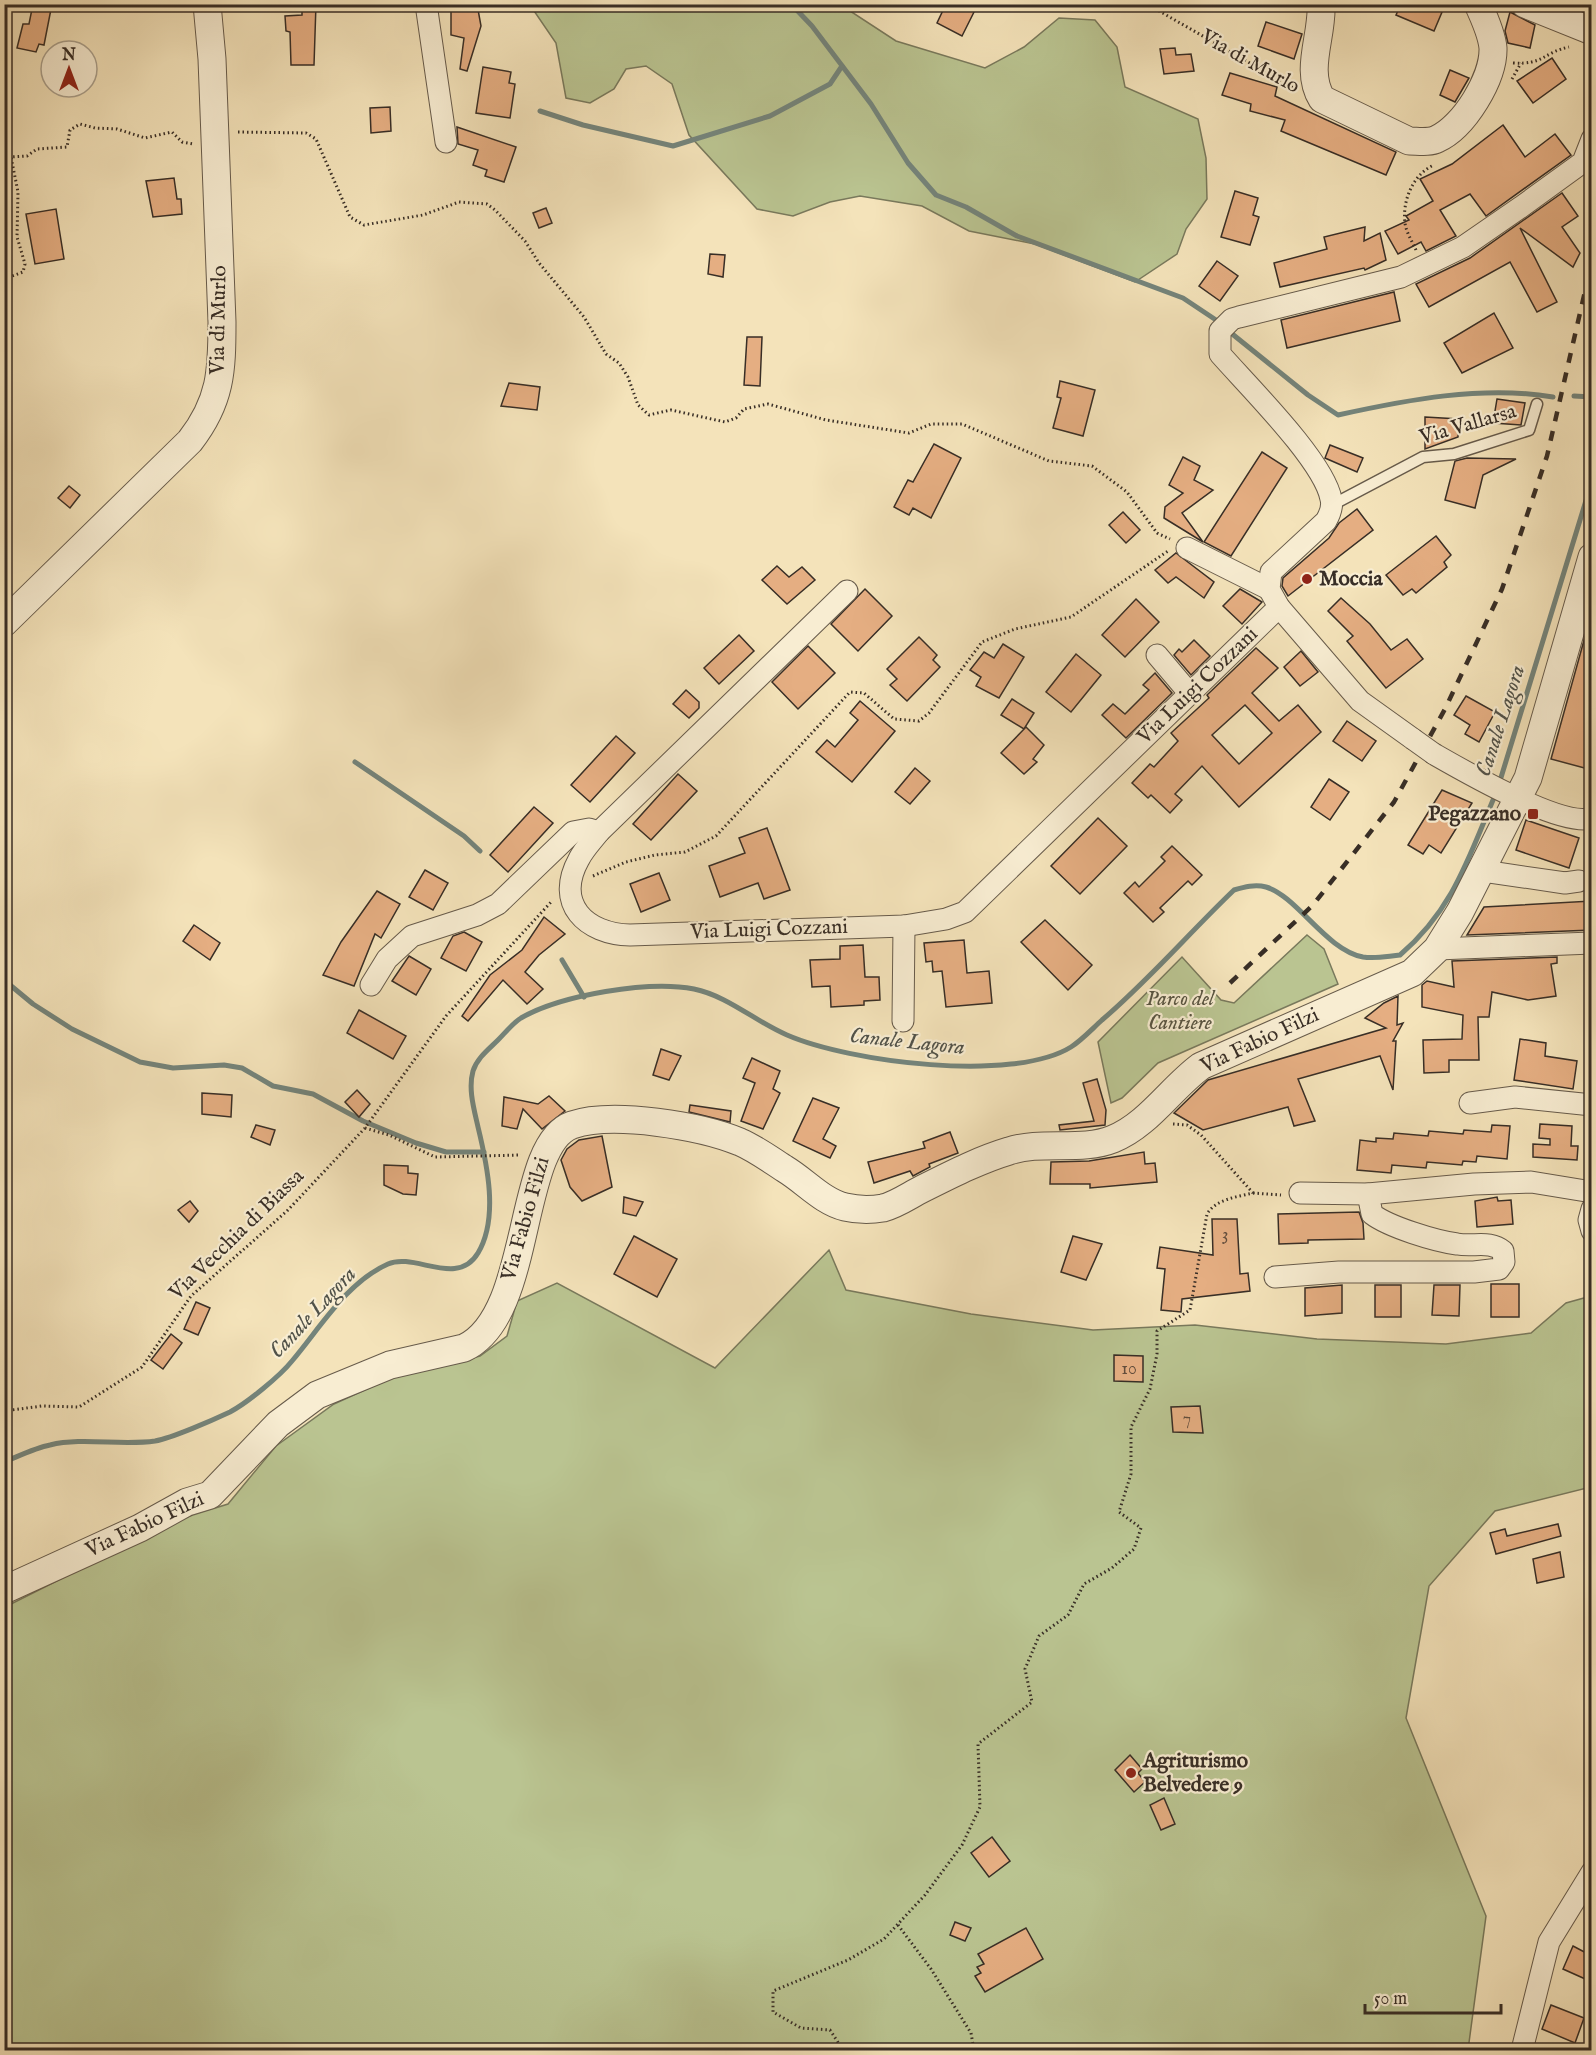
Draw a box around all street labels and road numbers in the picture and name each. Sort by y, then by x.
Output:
street label: Via di Murlo [1195,23,1304,100]
street label: Via di Murlo [205,265,233,376]
street label: Via Vallarsa [1416,398,1520,452]
street label: Via Luigi Cozzani [1131,622,1264,751]
street label: Via Luigi Cozzani [689,914,848,946]
street label: Via Fabio Filzi [1196,1002,1324,1081]
street label: Via Fabio Filzi [495,1154,557,1285]
street label: Via Vecchia di Biassa [163,1163,311,1307]
street label: Via Fabio Filzi [81,1486,209,1565]

